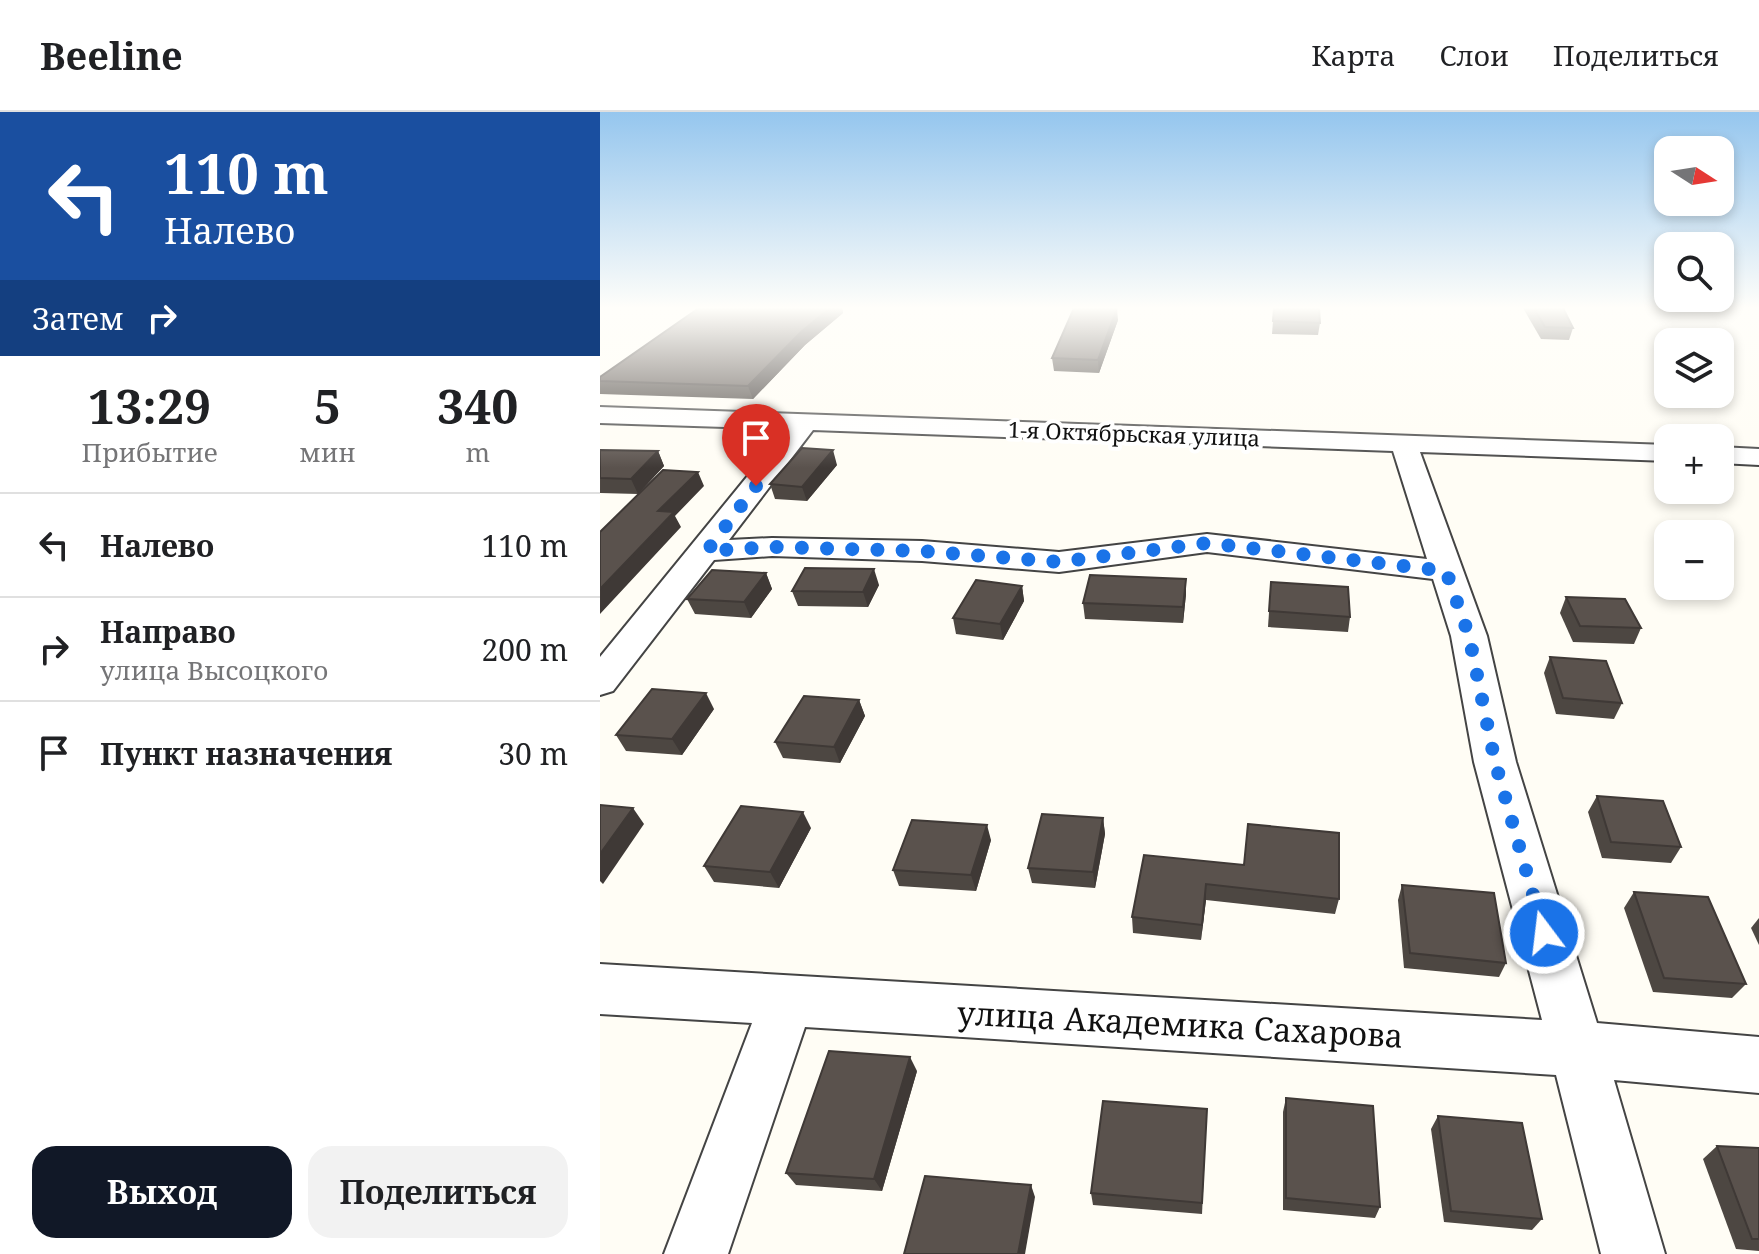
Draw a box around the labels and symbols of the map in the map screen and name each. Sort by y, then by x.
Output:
north arrow [1654,136,1734,216]
pin [722,404,790,486]
street label: 1-я Октябрьская улица [1008,414,1261,452]
position arrow [1502,891,1586,975]
street label: улица Академика Сахарова [956,990,1404,1057]

